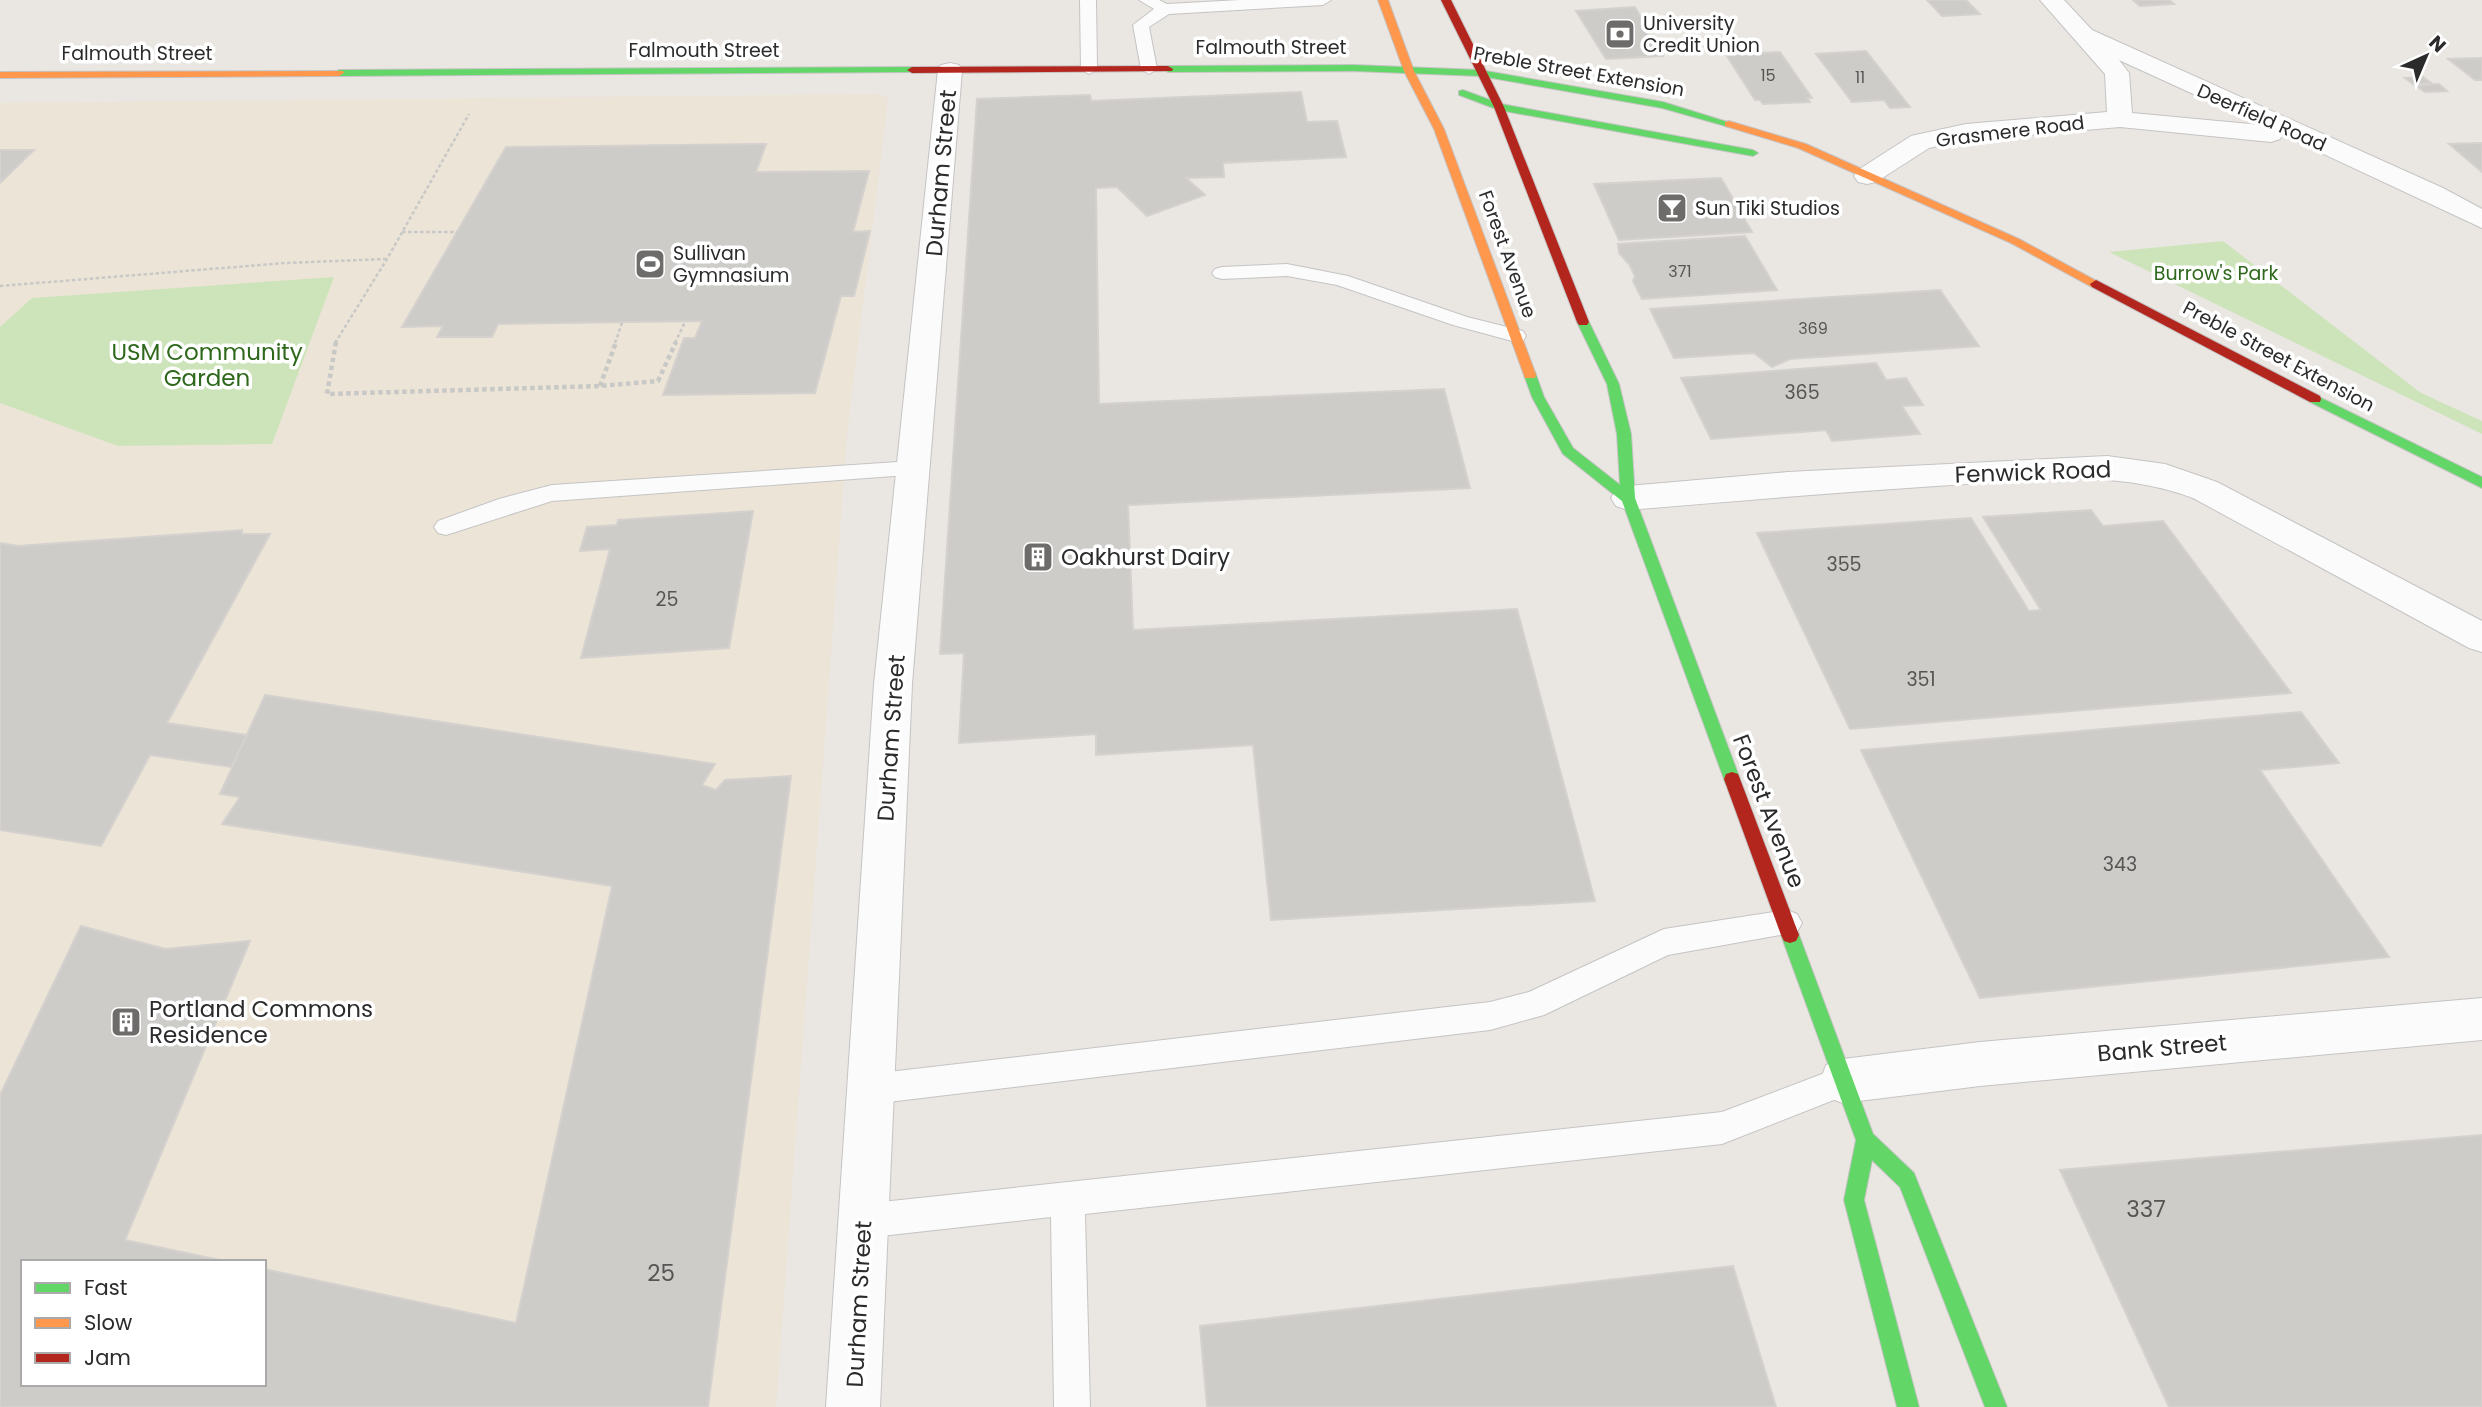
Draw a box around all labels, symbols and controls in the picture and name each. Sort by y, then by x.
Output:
place label: University Credit Union [1643,10,1760,59]
bank icon: University Credit Union [1603,17,1637,51]
north arrow [2391,21,2461,91]
text: N [2423,29,2452,59]
street label: Falmouth Street [1196,34,1346,61]
street label: Falmouth Street [629,37,779,64]
street label: Falmouth Street [62,40,212,67]
street label: Preble Street Extension [1471,40,1686,103]
house number: 15 [1760,64,1776,87]
house number: 11 [1855,66,1865,89]
street label: Deerfield Road [2193,77,2331,158]
street label: Durham Street [918,88,964,258]
street label: Grasmere Road [1934,109,2086,154]
street label: Forest Avenue [1472,187,1543,322]
bar icon: Sun Tiki Studios [1655,191,1689,225]
place label: Sun Tiki Studios [1695,195,1840,222]
place label: Sullivan Gymnasium [673,240,789,289]
sports icon: Sullivan Gymnasium [633,247,667,281]
house number: 371 [1668,260,1692,283]
park label: Burrow's Park [2154,260,2278,287]
street label: Preble Street Extension [2178,294,2379,418]
house number: 369 [1798,317,1828,340]
park label: USM Community Garden [111,336,303,394]
house number: 365 [1784,379,1820,406]
street label: Fenwick Road [1954,453,2112,491]
building icon: Oakhurst Dairy [1021,540,1055,574]
place label: Oakhurst Dairy [1061,541,1230,573]
house number: 355 [1826,551,1862,578]
house number: 25 [656,586,678,613]
street label: Durham Street [869,654,913,822]
house number: 351 [1906,666,1936,693]
street label: Forest Avenue [1725,730,1813,892]
house number: 343 [2103,851,2137,878]
place label: Portland Commons Residence [149,993,373,1051]
building icon: Portland Commons Residence [109,1005,143,1039]
street label: Bank Street [2096,1026,2228,1070]
house number: 337 [2126,1193,2166,1225]
street label: Durham Street [839,1220,879,1388]
house number: 25 [647,1257,675,1289]
legend [21,1260,266,1386]
text: Fast [84,1273,127,1302]
text: Slow [84,1308,132,1337]
text: Jam [84,1343,131,1372]

